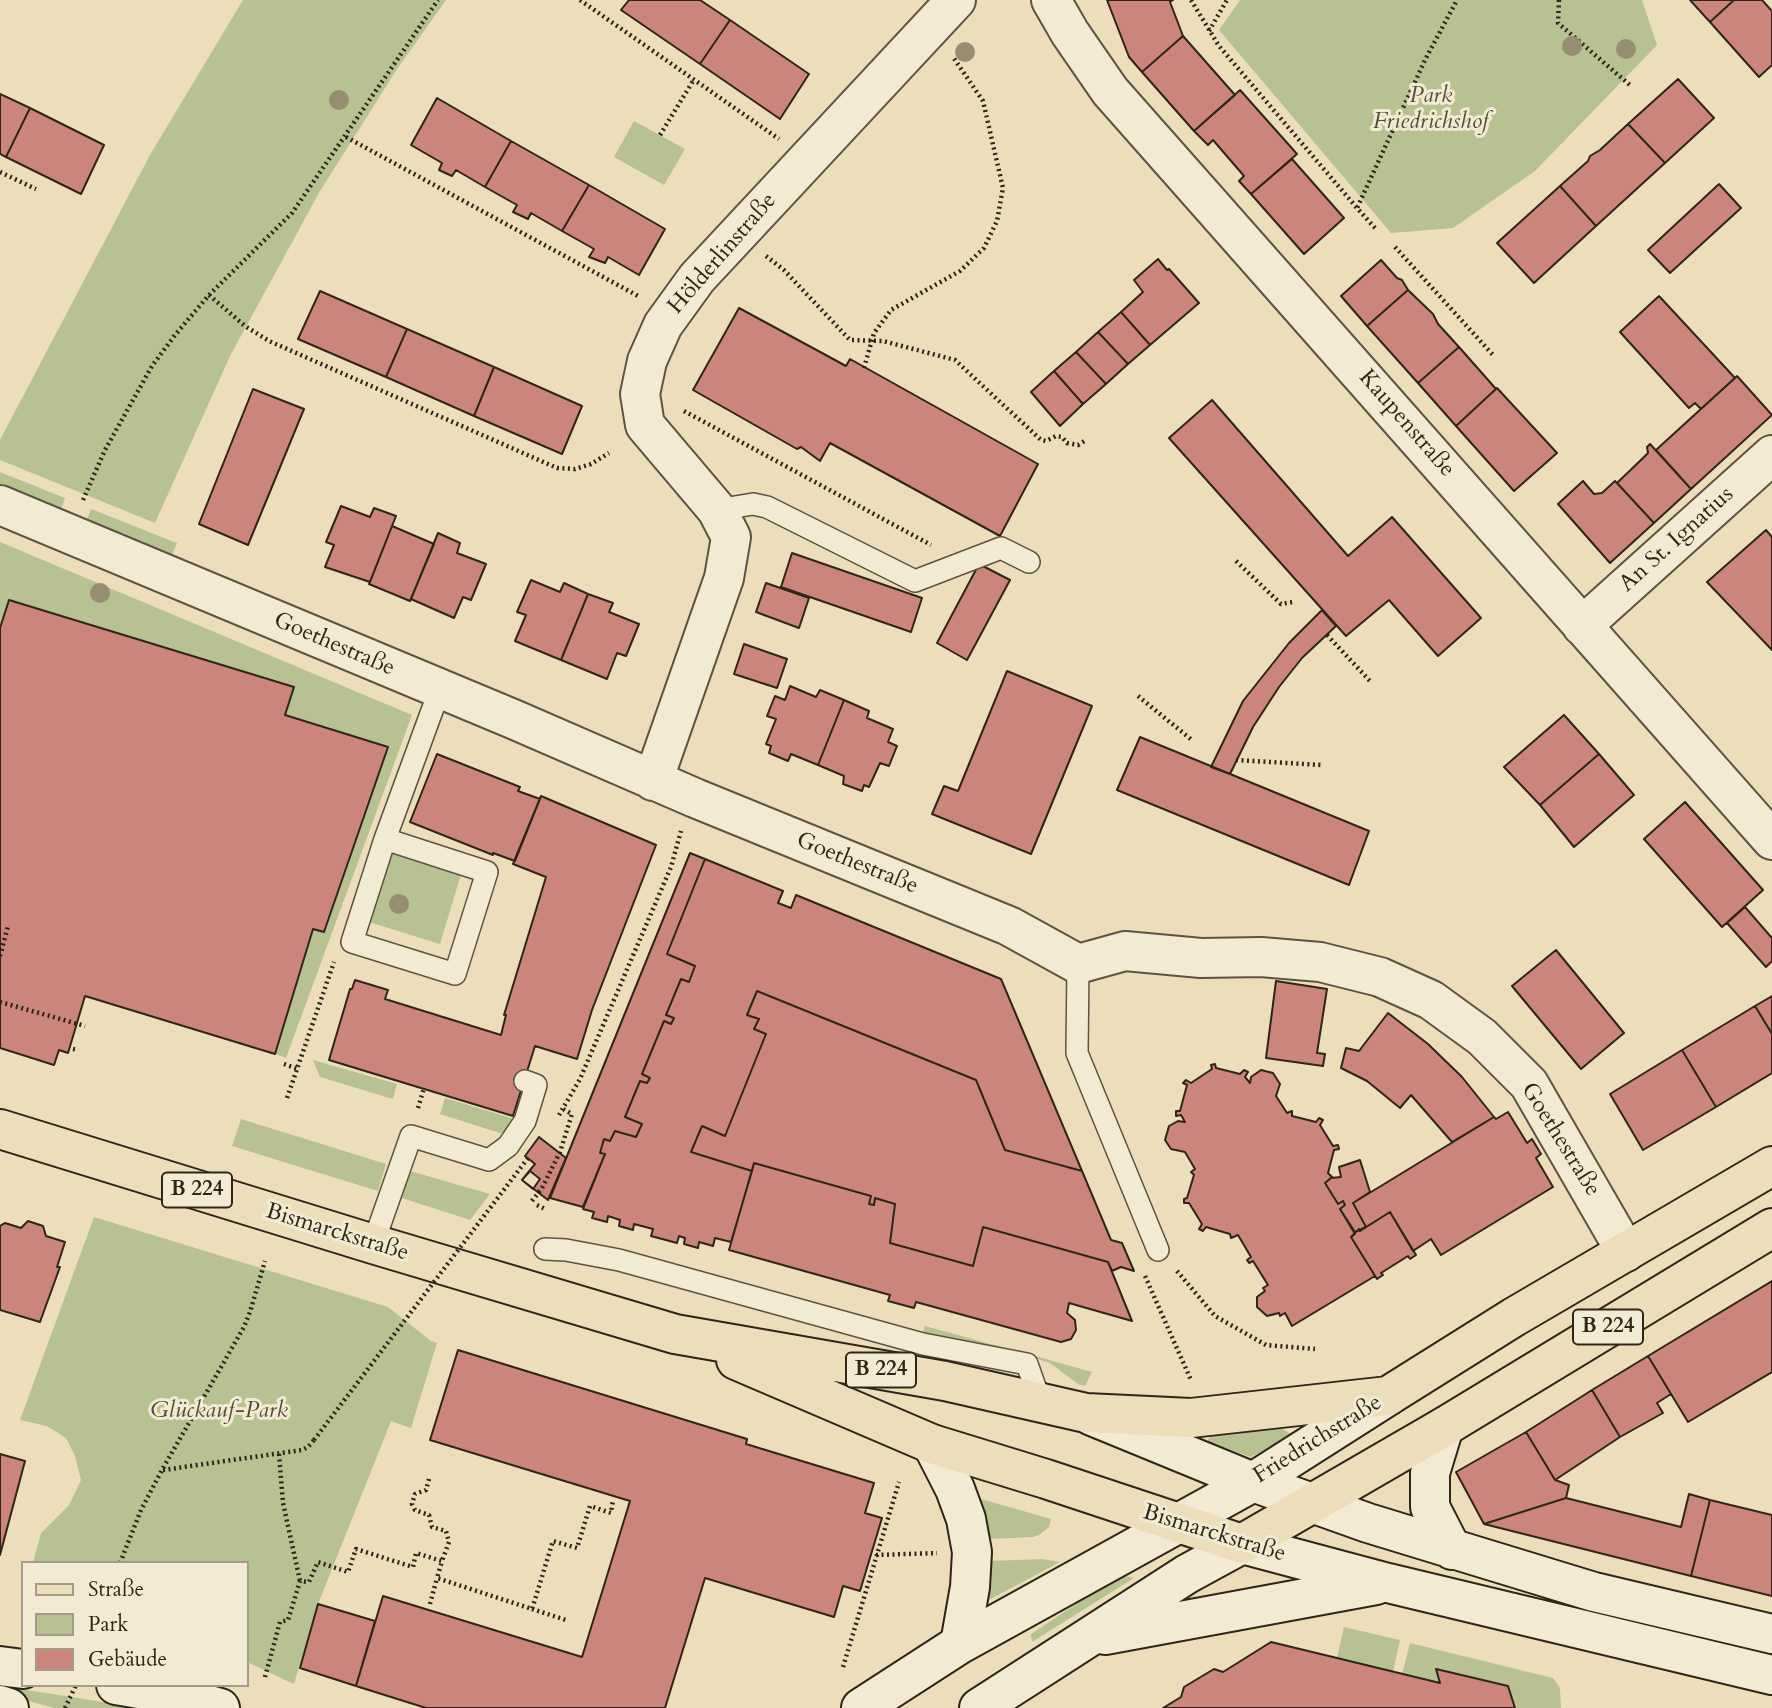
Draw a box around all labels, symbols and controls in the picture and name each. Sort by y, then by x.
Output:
park label: Park Friedrichshof [1373,83,1489,137]
street label: Hölderlinstraße [663,188,783,320]
street label: Kaupenstraße [1352,365,1460,483]
street label: An St. Ignatius [1614,481,1740,599]
street label: Goethestraße [269,607,399,683]
street label: Goethestraße [792,827,922,901]
street label: Goethestraße [1514,1078,1606,1202]
road number: B 224 [162,1172,232,1208]
street label: Bismarckstraße [262,1198,412,1268]
road number: B 224 [1573,1310,1643,1344]
road number: B 224 [846,1352,916,1388]
street label: Friedrichstraße [1249,1390,1387,1490]
park label: Glückauf-Park [150,1398,288,1426]
street label: Bismarckstraße [1139,1499,1289,1569]
legend [21,1561,248,1687]
text: Straße [88,1575,144,1604]
text: Park [88,1610,128,1639]
text: Gebäude [88,1645,167,1674]

